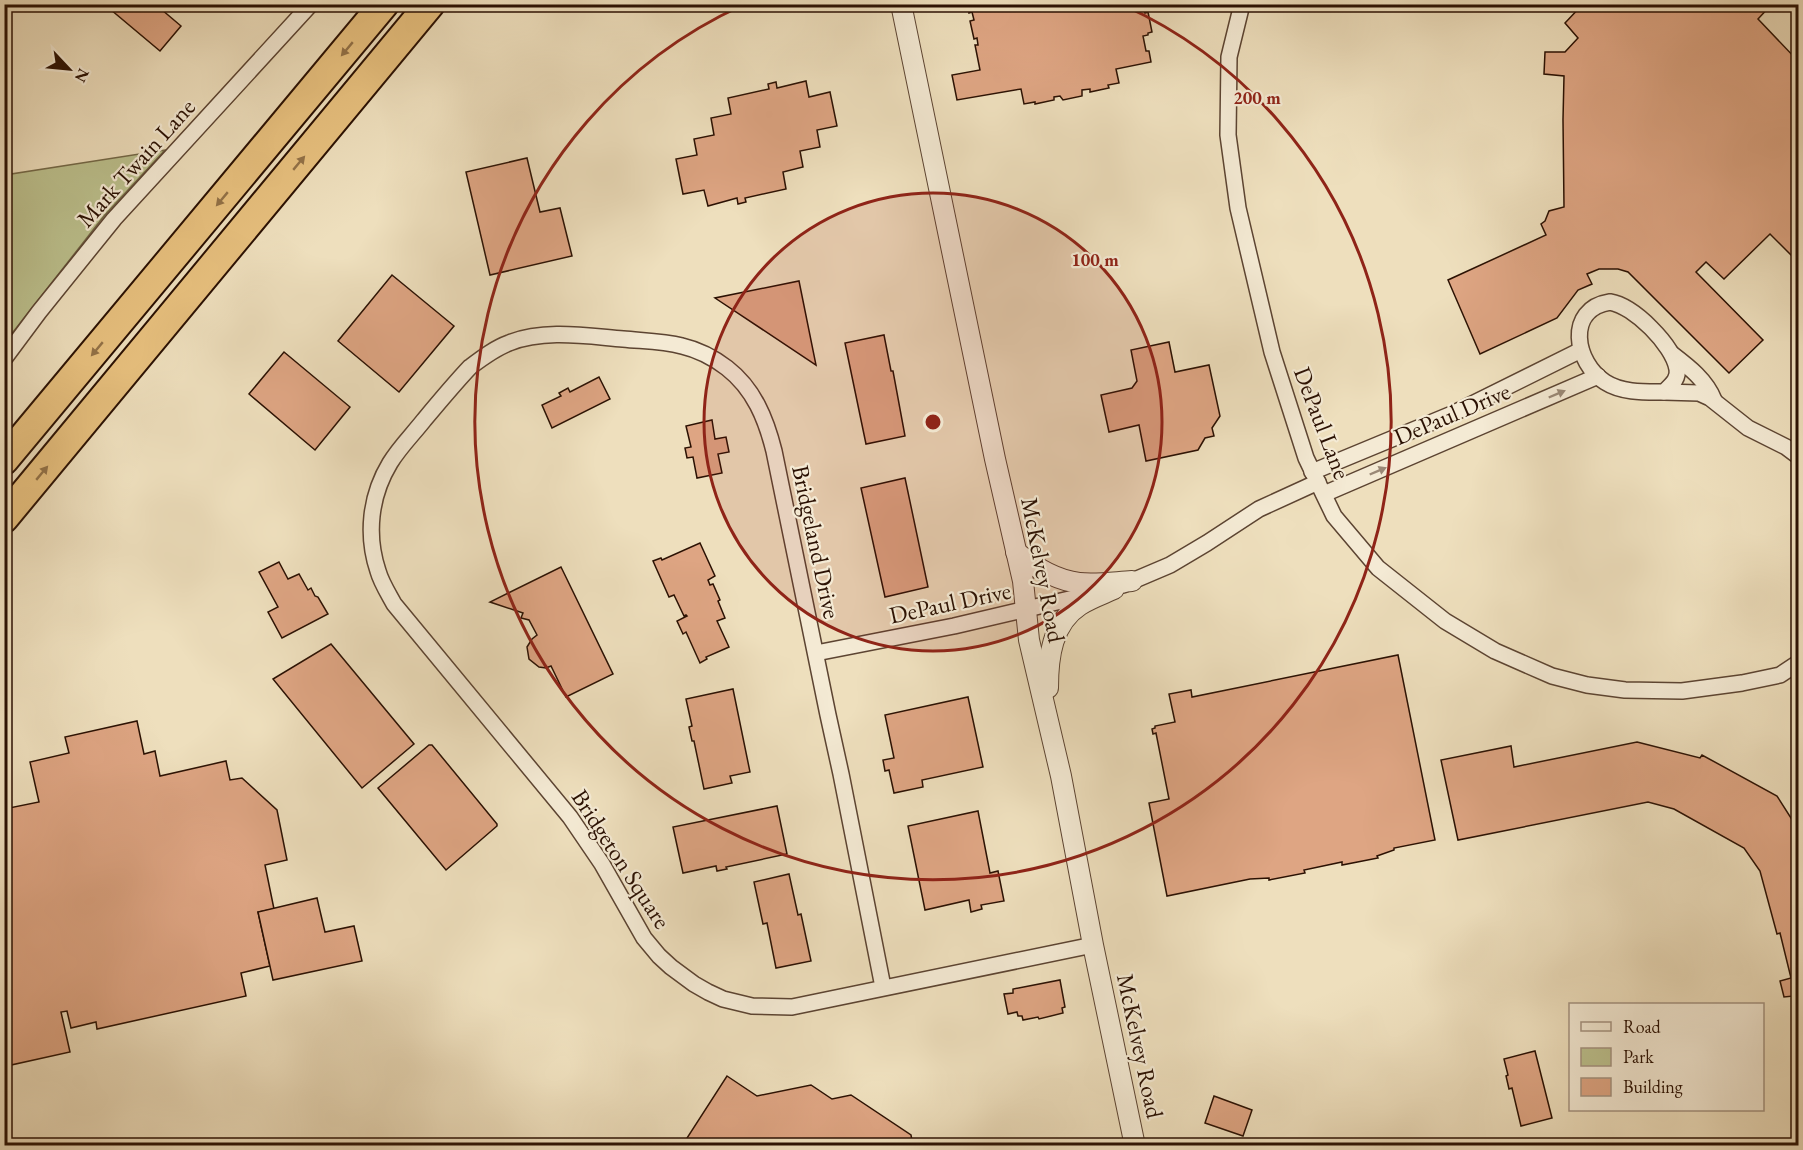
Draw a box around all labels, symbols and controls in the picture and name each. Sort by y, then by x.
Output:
north arrow [39,39,99,99]
one-way arrow [341,42,353,57]
text: N [70,65,94,86]
text: 200 m [1233,86,1281,109]
street label: Mark Twain Lane [70,92,202,234]
one-way arrow [292,156,305,171]
one-way arrow [216,191,229,206]
text: 100 m [1071,248,1119,271]
one-way arrow [91,341,104,356]
street label: DePaul Lane [1287,362,1358,483]
street label: DePaul Drive [1389,375,1515,452]
one-way arrow [1548,389,1566,399]
centre of rings [923,412,943,432]
street label: Bridgeland Drive [785,462,848,621]
one-way arrow [35,466,48,481]
one-way arrow [1369,466,1387,476]
street label: McKelvey Road [1014,495,1073,646]
street label: DePaul Drive [886,575,1014,631]
street label: Bridgeton Square [565,783,678,934]
street label: McKelvey Road [1110,971,1171,1122]
legend [1569,1003,1764,1111]
text: Road [1623,1015,1662,1038]
text: Park [1623,1045,1654,1068]
text: Building [1623,1075,1683,1098]

